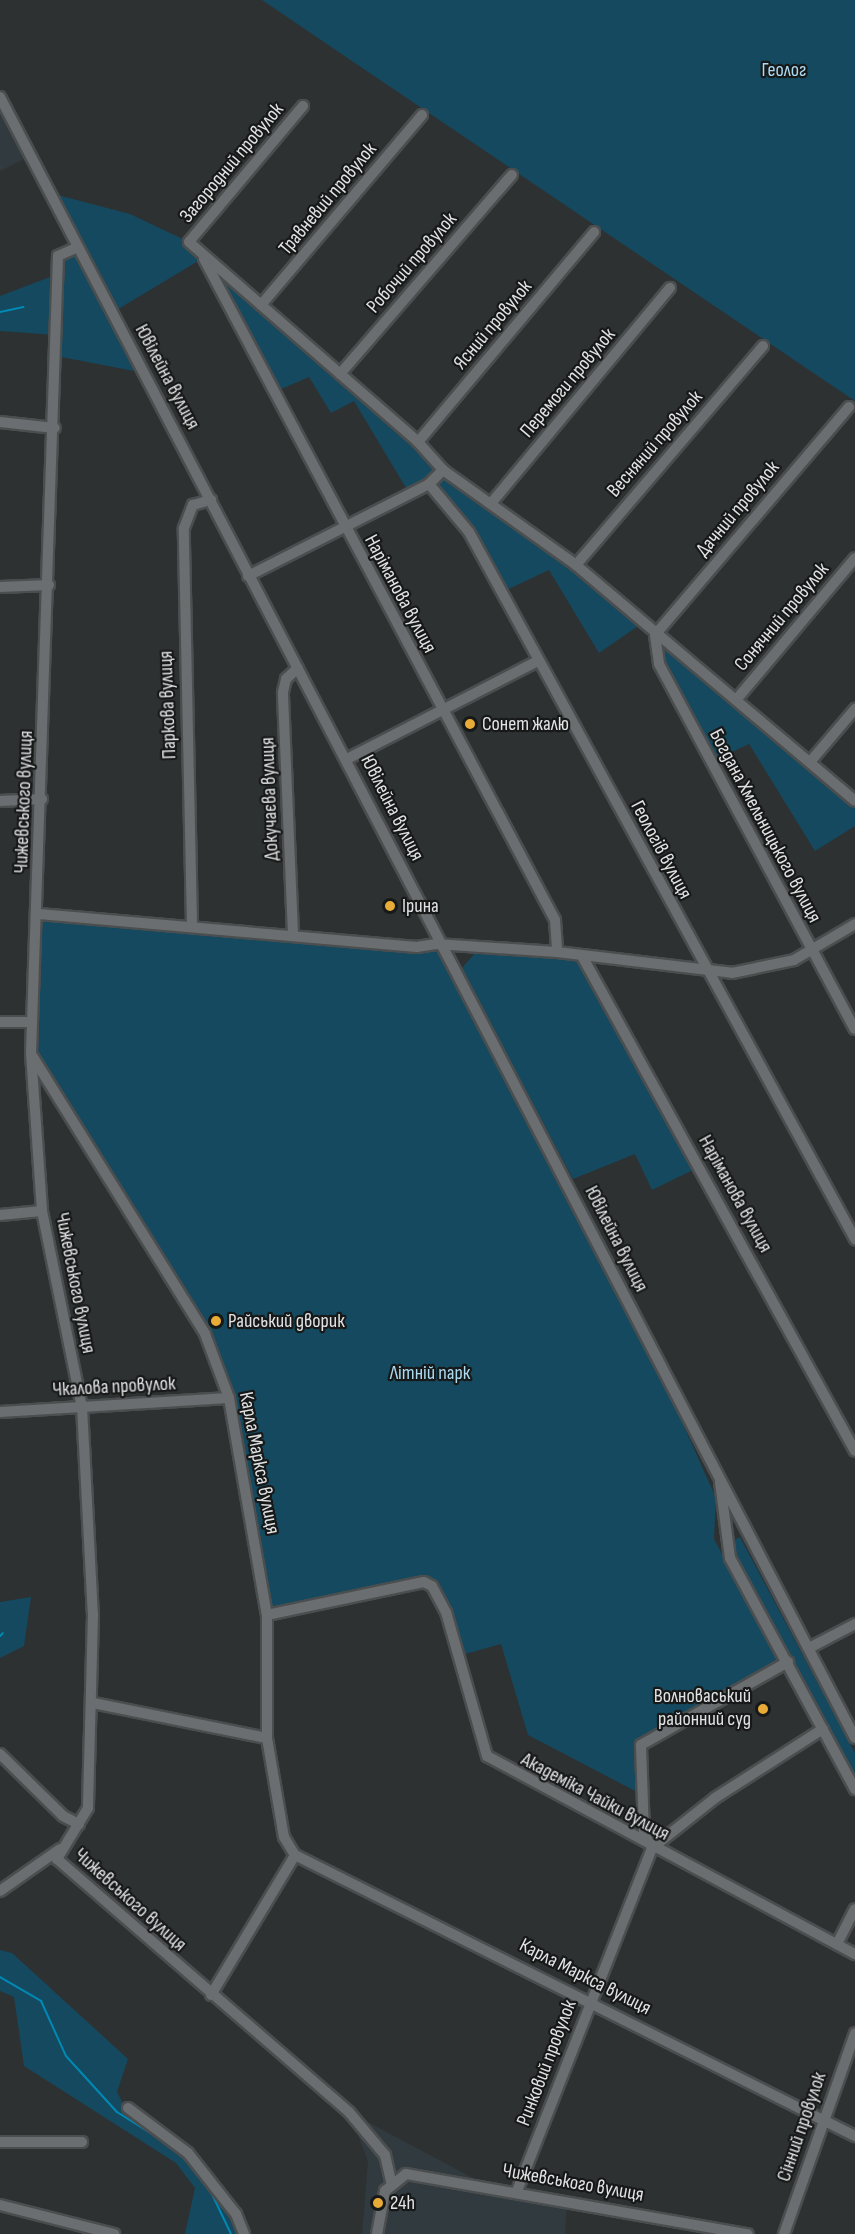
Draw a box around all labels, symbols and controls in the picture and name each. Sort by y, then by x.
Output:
park label: Геолог [761,58,807,82]
street label: Загородний провулок [175,98,289,228]
street label: Травневий провулок [274,138,382,260]
street label: Робочий провулок [362,208,462,318]
street label: Ясний провулок [449,275,537,375]
street label: Ювілейна вулиця [129,320,205,434]
street label: Перемоги провулок [515,323,621,443]
street label: Весняний провулок [602,386,708,502]
street label: Дачний провулок [691,456,785,562]
street label: Наріманова вулиця [359,531,441,657]
street label: Сонячний провулок [730,558,834,676]
street label: Паркова вулиця [154,650,182,760]
place label: Сонет жалю [482,712,569,736]
marker: Сонет жалю [463,717,477,731]
street label: Богдана Хмельницького вулиця [704,725,826,927]
street label: Чижевського вулиця [10,730,38,874]
street label: Докучаєва вулиця [256,737,284,861]
street label: Ювілейна вулиця [355,751,429,865]
street label: Геологів вулиця [625,797,697,903]
place label: Ірина [402,894,439,918]
marker: Ірина [383,899,397,913]
street label: Наріманова вулиця [693,1131,777,1257]
street label: Ювілейна вулиця [579,1182,653,1296]
street label: Чижевського вулиця [50,1210,100,1356]
place label: Райський дворик [228,1309,345,1333]
marker: Райський дворик [209,1314,223,1328]
park label: Літній парк [390,1361,470,1385]
street label: Чкалова провулок [52,1372,176,1402]
street label: Карла Маркса вулиця [233,1390,285,1536]
place label: Волноваський районний суд [654,1685,751,1732]
marker: Волноваський районний суд [756,1702,770,1716]
street label: Академіка Чайки вулиця [517,1748,673,1846]
street label: Чижевського вулиця [69,1843,191,1957]
street label: Карла Маркса вулиця [515,1934,655,2020]
street label: Ринковий провулок [512,1997,582,2129]
street label: Сінний провулок [772,2069,832,2185]
street label: Чижевського вулиця [500,2159,646,2207]
place label: 24h [390,2191,415,2215]
marker: 24h [371,2196,385,2210]

